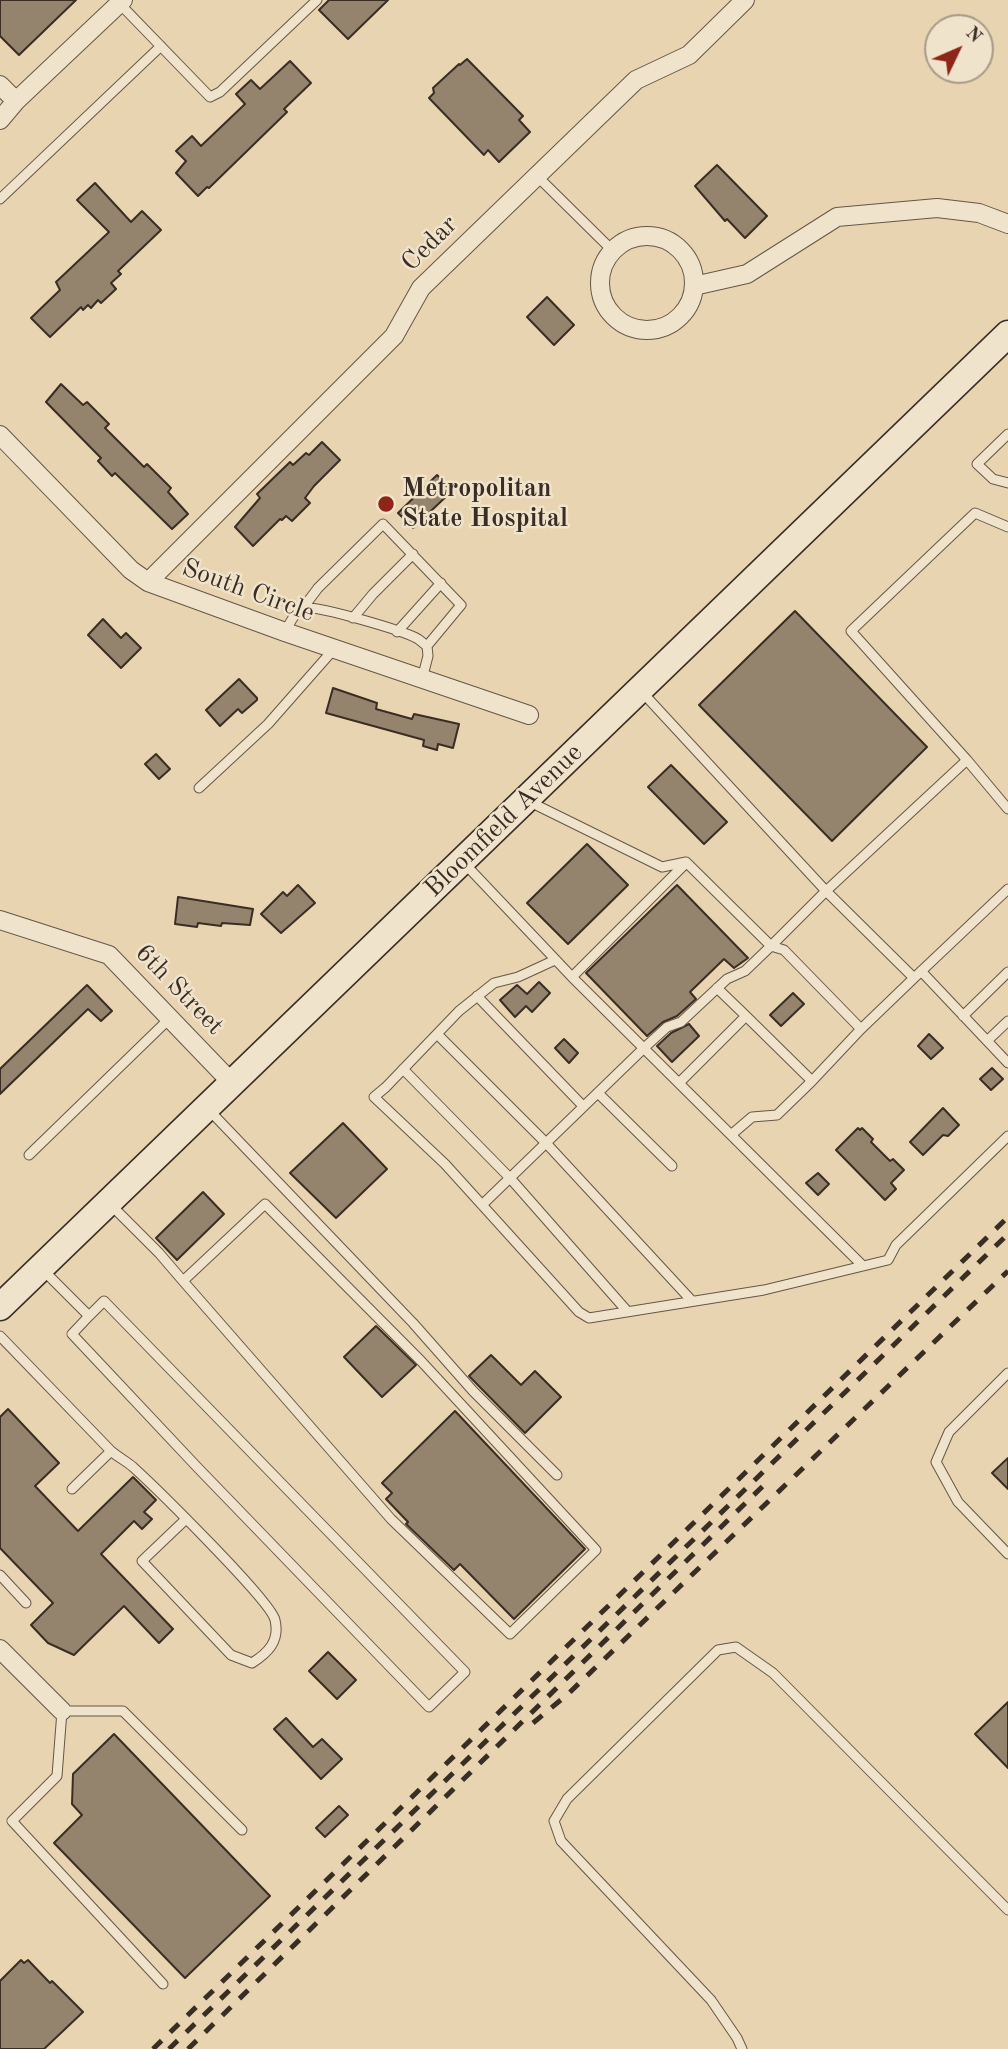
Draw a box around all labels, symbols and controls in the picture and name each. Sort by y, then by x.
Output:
north arrow [924,14,994,84]
text: N [961,24,985,47]
street label: Cedar [395,209,465,279]
place label: Metropolitan State Hospital [402,473,568,534]
marker: Metropolitan State Hospital [376,494,396,514]
street label: South Circle [177,553,319,629]
street label: Bloomfield Avenue [419,738,589,904]
street label: 6th Street [128,938,230,1042]

